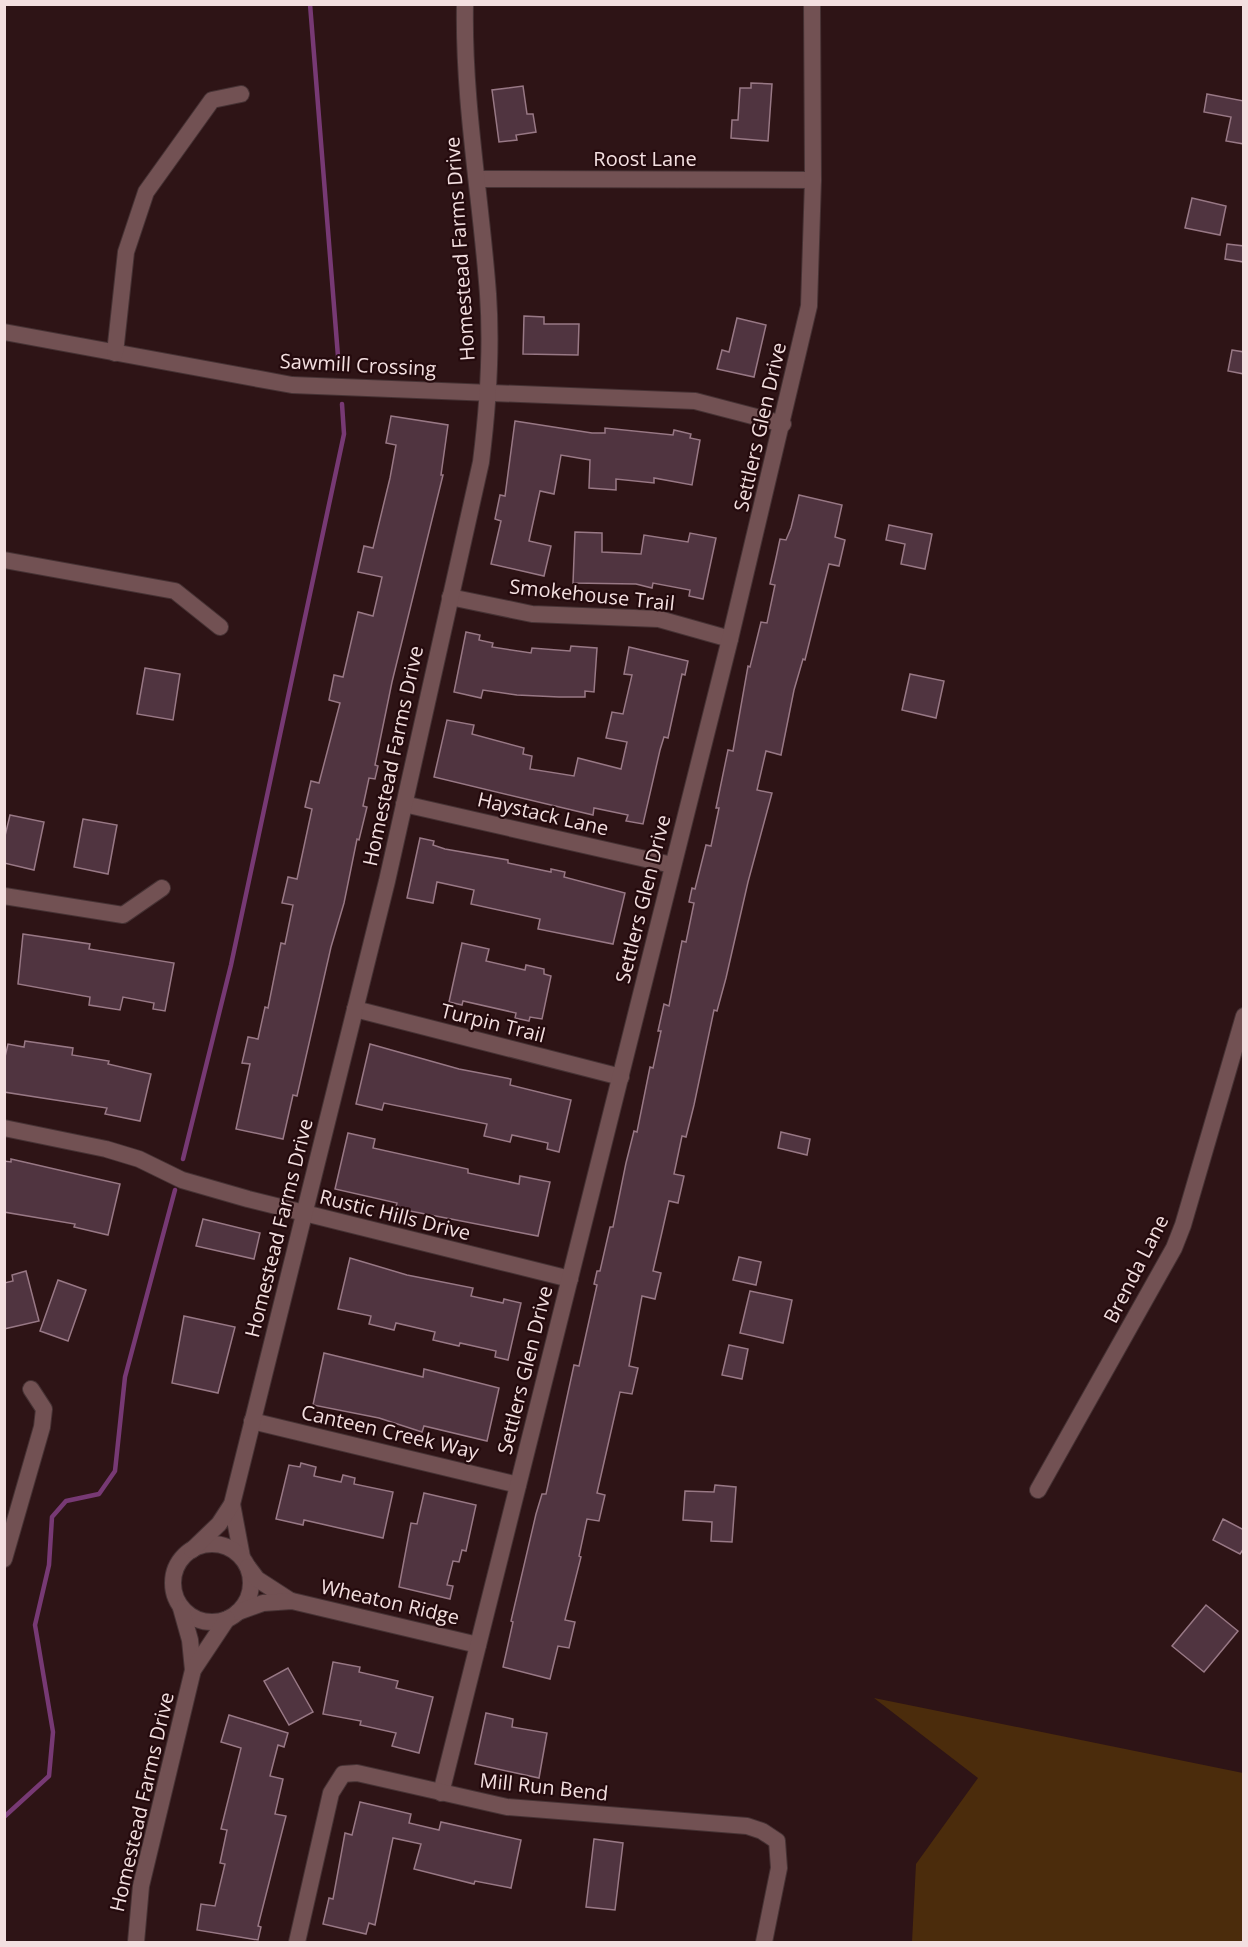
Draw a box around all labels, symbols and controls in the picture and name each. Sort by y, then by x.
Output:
street label: Homestead Farms Drive [438,136,481,362]
street label: Roost Lane [593,145,697,172]
street label: Settlers Glen Drive [727,340,792,514]
street label: Sawmill Crossing [279,347,437,382]
street label: Smokehouse Trail [508,572,676,617]
street label: Homestead Farms Drive [356,643,429,869]
street label: Haystack Lane [475,785,611,842]
street label: Settlers Glen Drive [609,812,677,986]
street label: Turpin Trail [438,997,548,1049]
street label: Homestead Farms Drive [238,1116,319,1340]
street label: Rustic Hills Drive [317,1183,473,1246]
street label: Brenda Lane [1097,1210,1174,1328]
street label: Settlers Glen Drive [491,1283,559,1457]
street label: Canteen Creek Way [299,1398,483,1465]
street label: Wheaton Ridge [318,1572,462,1631]
street label: Homestead Farms Drive [103,1689,180,1914]
street label: Mill Run Bend [478,1766,610,1807]

